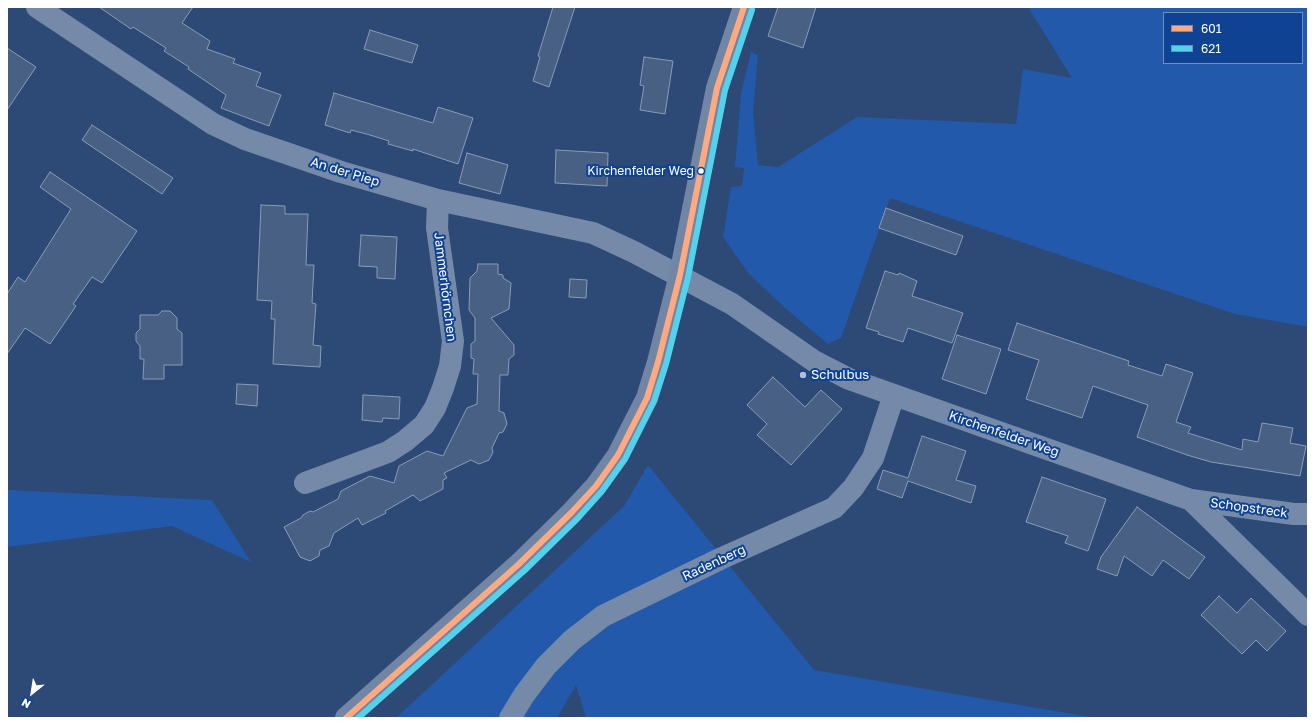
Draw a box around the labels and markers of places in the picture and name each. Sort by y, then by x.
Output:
place label: Kirchenfelder Weg [587,164,694,178]
marker: Kirchenfelder Weg [696,166,706,176]
place label: Schulbus [811,367,869,383]
marker: Schulbus [798,370,808,380]

